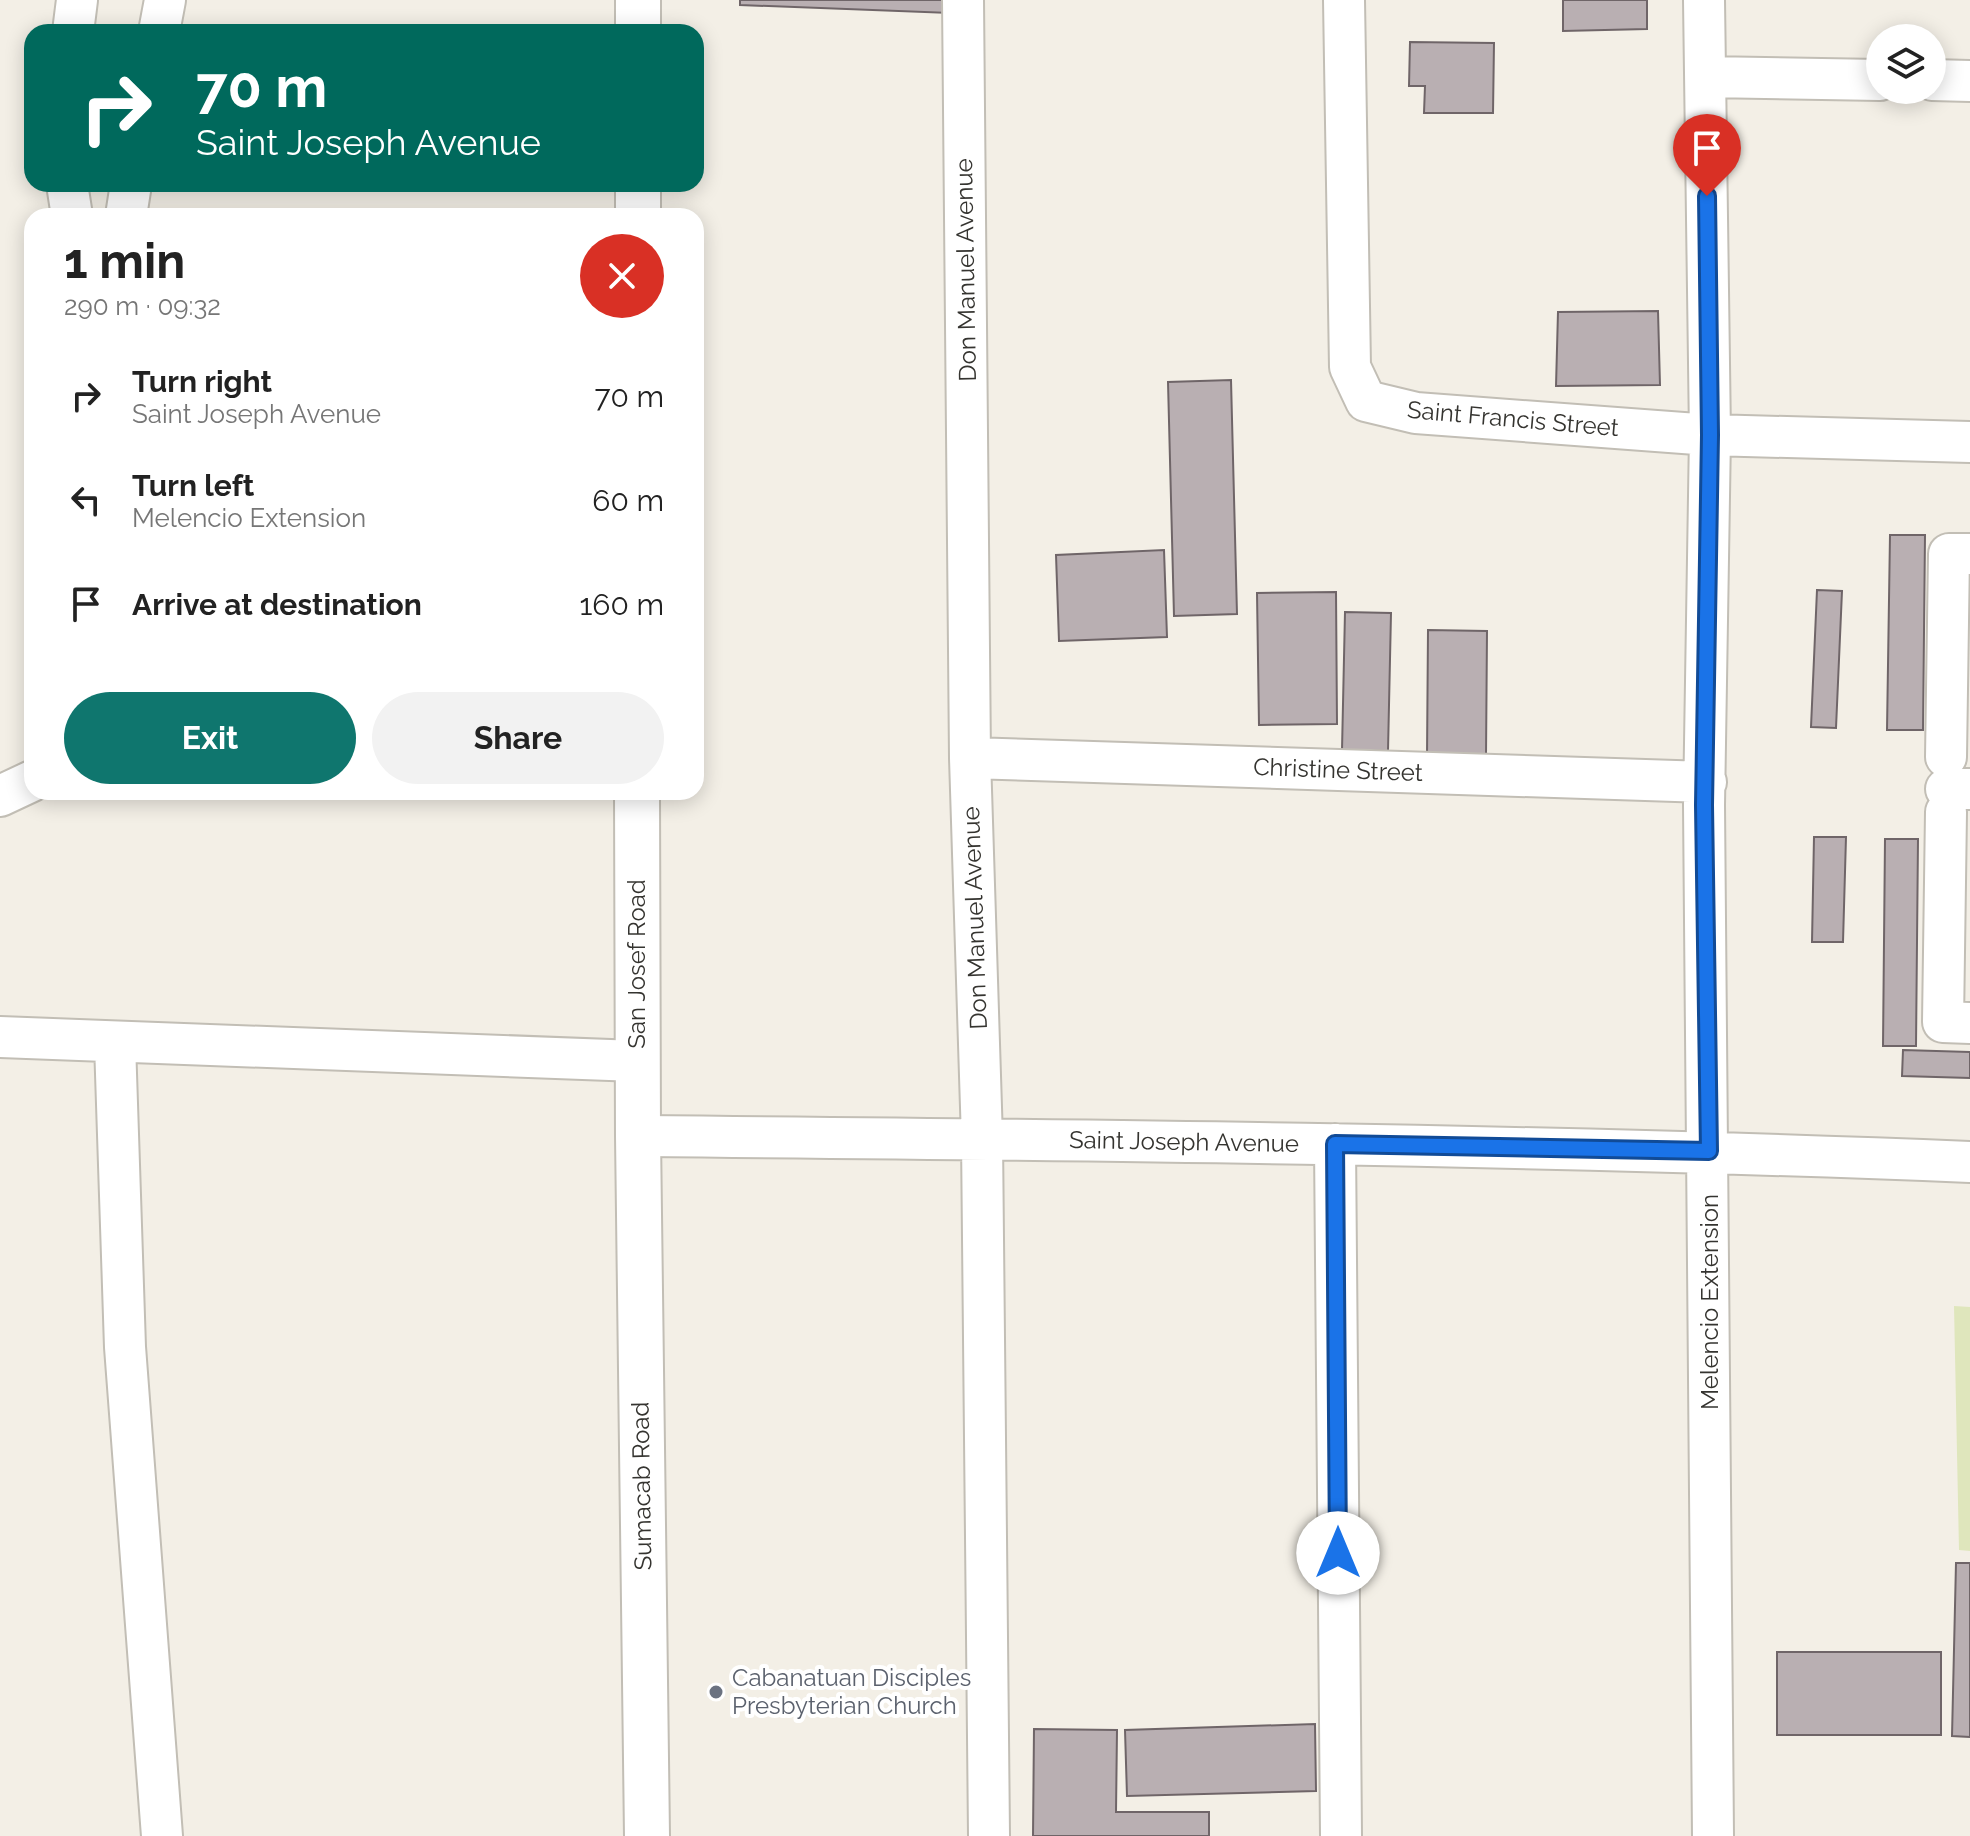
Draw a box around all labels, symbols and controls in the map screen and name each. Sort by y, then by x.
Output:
map controls [1866,24,1946,104]
button: layers [1866,24,1946,104]
text: 70 m [196,54,327,120]
icon: right [64,56,168,160]
pin [1673,114,1741,196]
text: Saint Joseph Avenue [196,121,541,163]
icon: arrive [1685,126,1729,170]
street label: Don Manuel Avenue [949,158,982,382]
text: 1 min [64,233,185,289]
button: close [580,234,664,318]
text: 290 m · 09:32 [64,291,221,321]
text: Turn right [132,364,272,399]
icon: right [64,374,108,418]
text: 70 m [594,379,664,414]
street label: Saint Francis Street [1406,395,1620,442]
text: Saint Joseph Avenue [132,399,381,429]
text: Turn left [132,468,254,503]
icon: left [64,478,108,522]
text: 60 m [592,483,664,518]
text: Melencio Extension [132,503,366,533]
icon: arrive [64,582,108,626]
text: Arrive at destination [132,587,422,622]
text: 160 m [579,587,664,622]
button: Exit [64,692,356,784]
button: Share [372,692,664,784]
street label: Christine Street [1253,752,1423,787]
street label: Don Manuel Avenue [956,806,993,1030]
street label: San Josef Road [622,879,651,1049]
street label: Saint Joseph Avenue [1069,1125,1299,1158]
street label: Melencio Extension [1695,1194,1724,1410]
street label: Sumacab Road [626,1401,657,1571]
position arrow [1296,1511,1380,1595]
place label: Cabanatuan Disciples Presbyterian Church [732,1663,971,1720]
marker: Cabanatuan Disciples Presbyterian Church [707,1683,725,1701]

